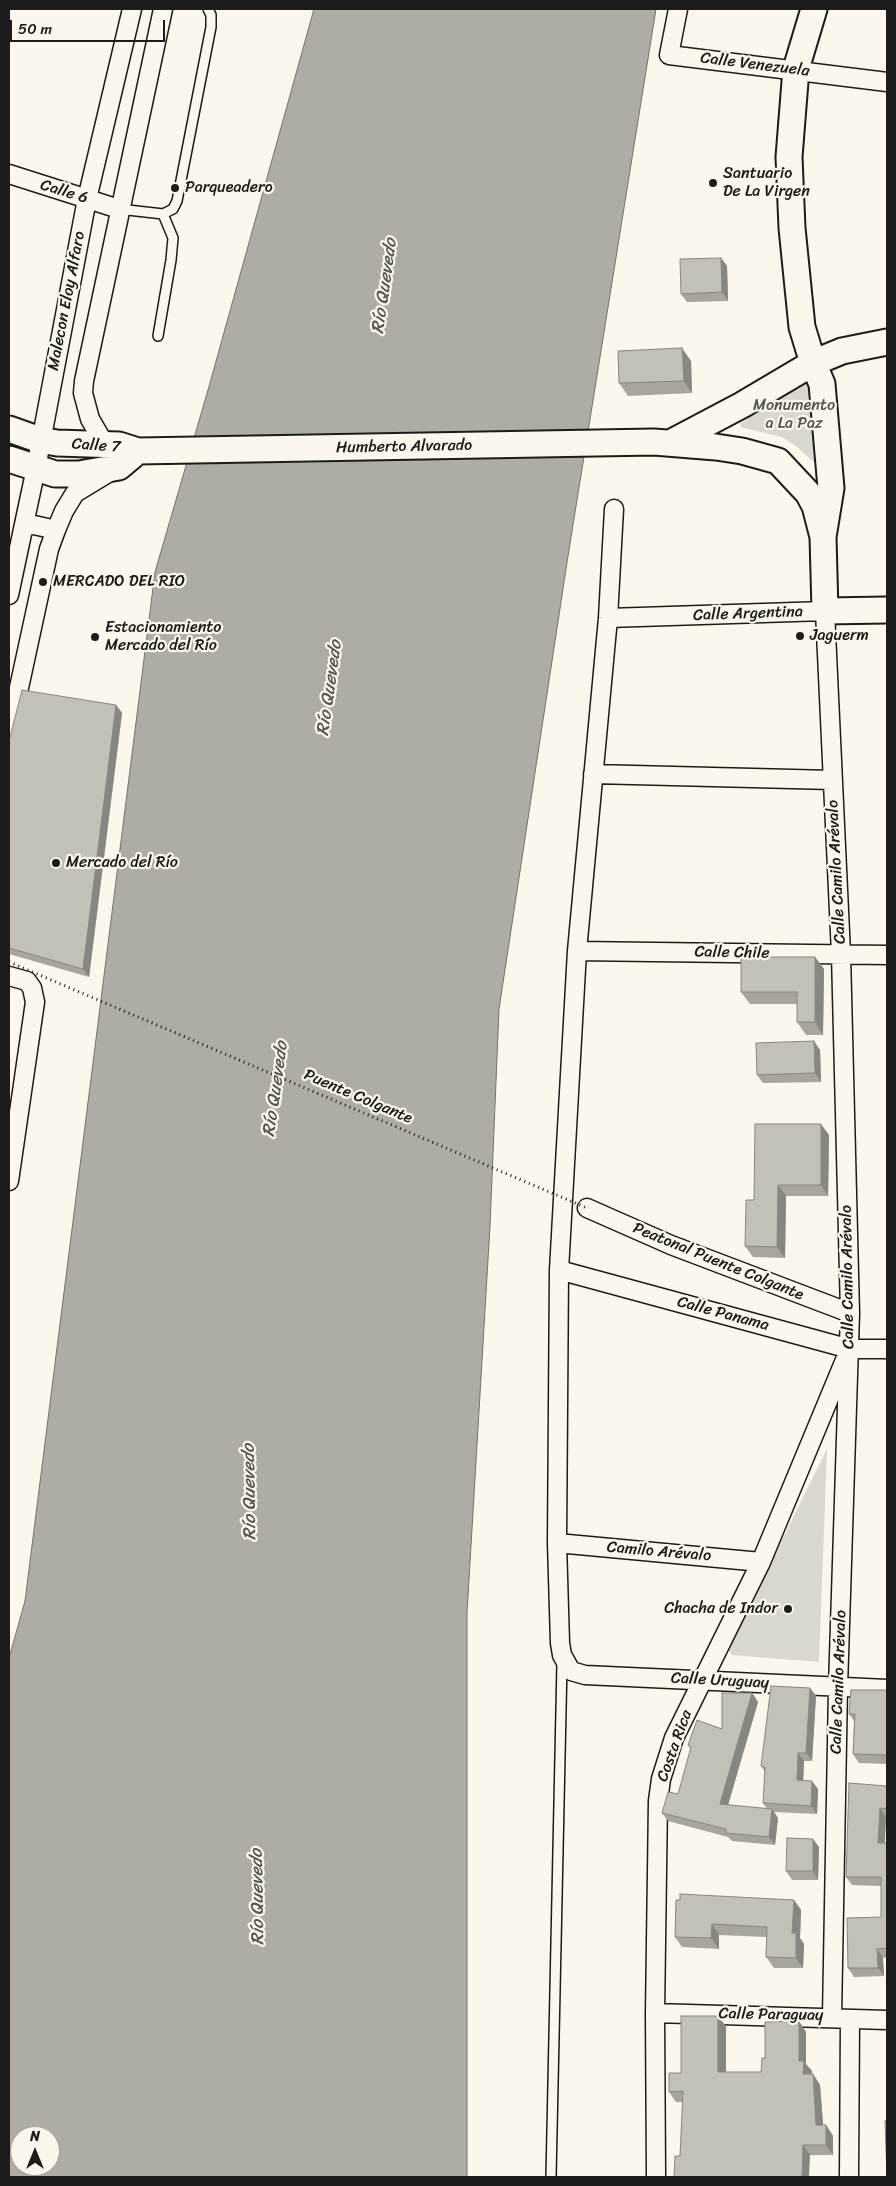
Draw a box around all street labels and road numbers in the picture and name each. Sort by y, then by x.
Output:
street label: Calle Venezuela [699,49,811,81]
street label: Calle 6 [38,176,90,208]
street label: Malecon Eloy Alfaro [44,230,90,372]
street label: Calle 7 [71,435,121,457]
street label: Humberto Alvarado [336,436,472,458]
street label: Calle Argentina [693,602,803,626]
street label: Calle Camilo Arévalo [824,799,850,945]
street label: Calle Chile [694,943,770,963]
street label: Puente Colgante [301,1065,415,1129]
street label: Calle Camilo Arévalo [837,1205,859,1349]
street label: Peatonal Puente Colgante [630,1219,806,1305]
street label: Calle Panama [675,1293,771,1335]
street label: Camilo Arévalo [606,1538,712,1566]
street label: Calle Camilo Arévalo [827,1610,851,1754]
street label: Calle Uruguay [671,1669,769,1693]
street label: Costa Rica [653,1708,697,1784]
street label: Calle Paraguay [718,2004,824,2026]

